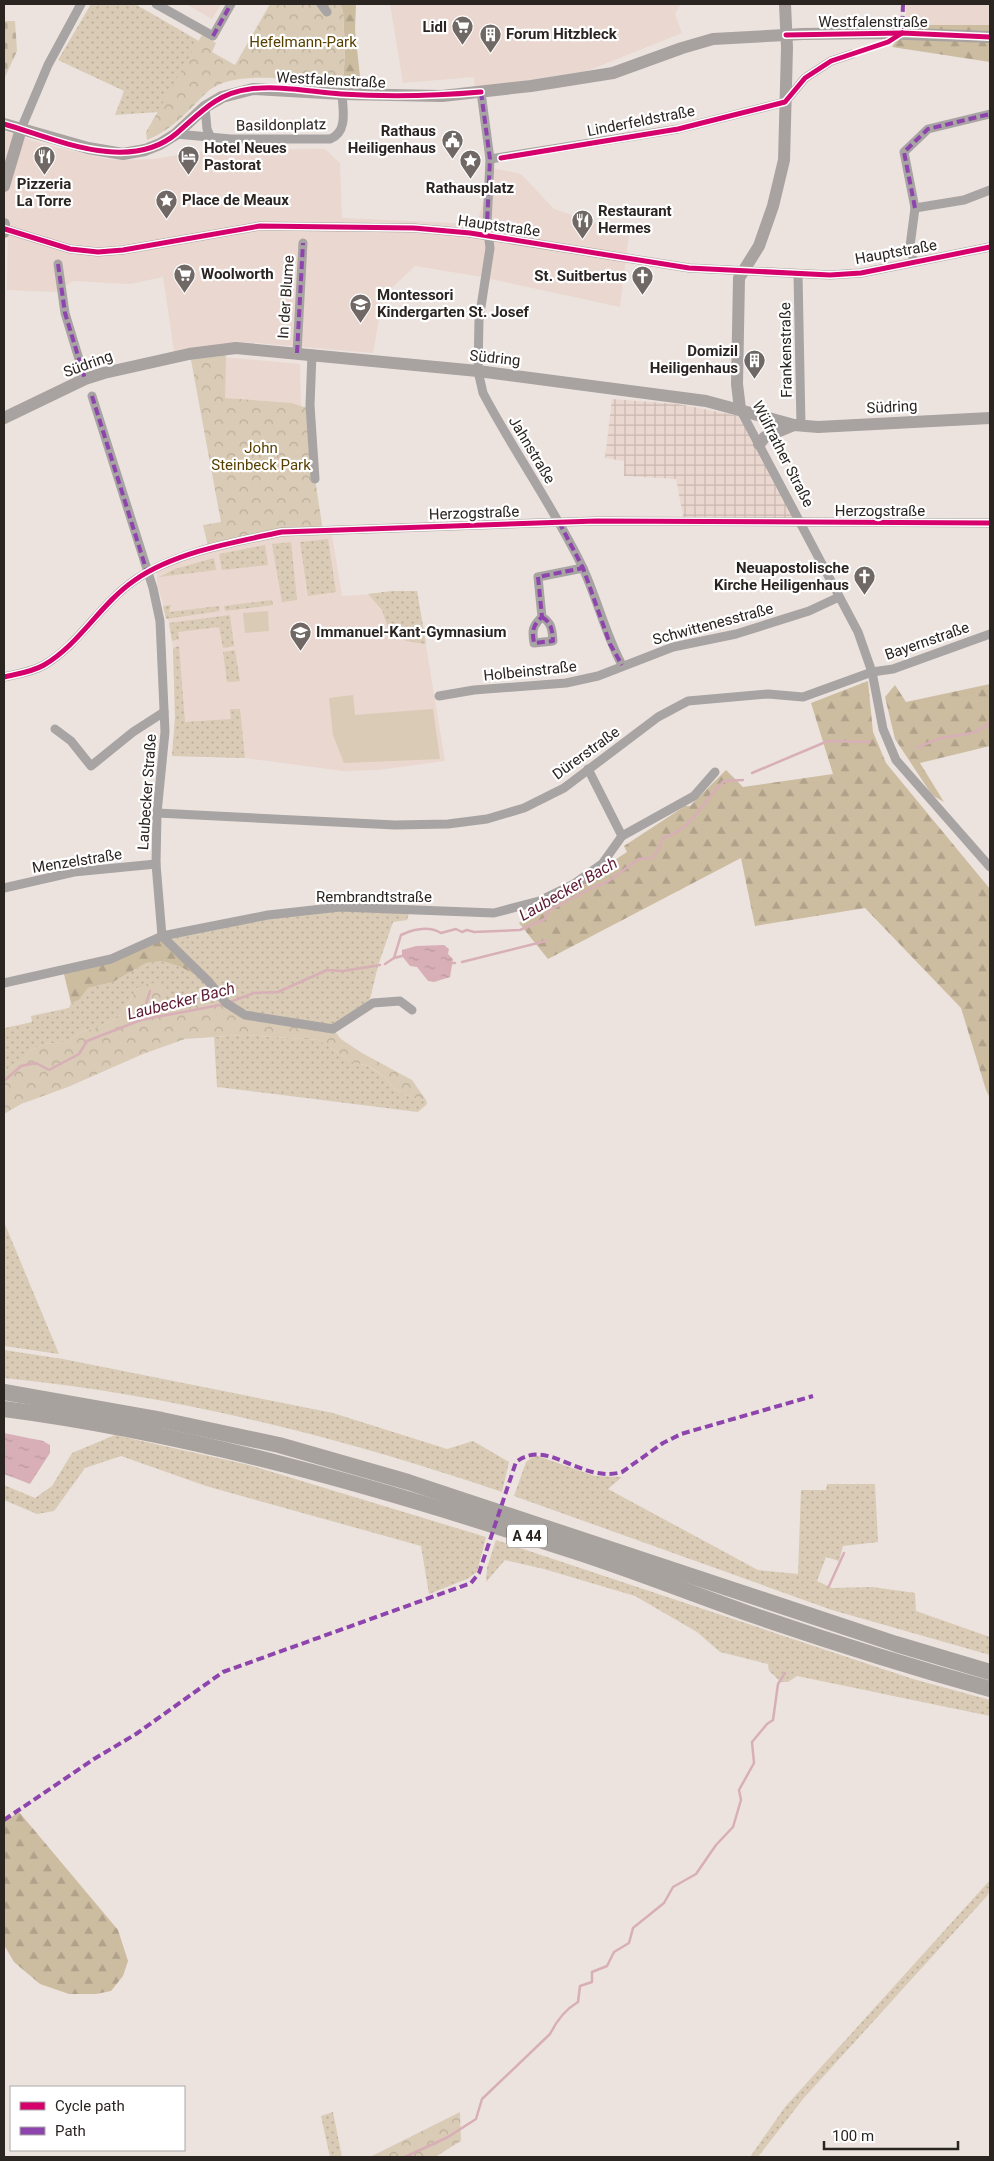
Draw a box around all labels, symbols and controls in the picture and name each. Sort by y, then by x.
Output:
street label: Westfalenstraße [818,13,928,31]
supermarket icon: Lidl [451,15,475,46]
place label: Lidl [423,18,447,36]
building icon: Forum Hitzbleck [478,22,502,53]
place label: Forum Hitzbleck [506,25,618,43]
park label: Hefelmann-Park [249,33,357,51]
street label: Westfalenstraße [276,68,386,92]
street label: Linderfeldstraße [586,102,696,140]
street label: Basildonplatz [236,115,326,135]
place label: Rathaus Heiligenhaus [348,122,436,157]
public building icon: Rathaus Heiligenhaus [440,128,464,159]
place label: Hotel Neues Pastorat [204,139,287,174]
restaurant icon: Pizzeria La Torre [32,144,56,175]
hotel icon: Hotel Neues Pastorat [176,145,200,176]
place icon: Rathausplatz [458,148,482,179]
place label: Pizzeria La Torre [17,175,71,210]
place label: Rathausplatz [426,179,515,197]
place icon: Place de Meaux [154,188,178,219]
place label: Place de Meaux [182,191,289,209]
place label: Restaurant Hermes [598,202,672,237]
restaurant icon: Restaurant Hermes [570,208,594,239]
street label: Hauptstraße [457,211,541,241]
street label: Hauptstraße [854,236,938,268]
street label: In der Blume [274,255,298,339]
supermarket icon: Woolworth [173,262,197,293]
church icon: St. Suitbertus [631,264,655,295]
place label: Woolworth [201,265,274,283]
place label: St. Suitbertus [534,267,627,285]
place label: Montessori Kindergarten St. Josef [377,286,530,321]
school or university icon: Montessori Kindergarten St. Josef [349,292,373,323]
street label: Frankenstraße [776,302,796,398]
place label: Domizil Heiligenhaus [650,342,738,377]
street label: Südring [469,346,521,370]
street label: Südring [61,347,115,381]
building icon: Domizil Heiligenhaus [742,348,766,379]
street label: Südring [866,397,918,417]
street label: Wülfrather Straße [748,398,818,510]
street label: Jahnstraße [505,413,559,487]
park label: John Steinbeck Park [211,439,311,474]
street label: Herzogstraße [428,502,520,524]
street label: Herzogstraße [835,502,925,520]
place label: Neuapostolische Kirche Heiligenhaus [714,559,849,594]
church icon: Neuapostolische Kirche Heiligenhaus [853,565,877,596]
street label: Schwittenesstraße [651,599,775,649]
street label: Bayernstraße [882,618,972,664]
school or university icon: Immanuel-Kant-Gymnasium [288,620,312,651]
place label: Immanuel-Kant-Gymnasium [316,623,506,641]
street label: Holbeinstraße [482,657,578,685]
street label: Dürerstraße [549,723,623,783]
street label: Laubecker Straße [134,733,160,851]
street label: Menzelstraße [31,845,123,877]
water label: Laubecker Bach [515,853,621,925]
street label: Rembrandtstraße [316,888,432,906]
water label: Laubecker Bach [125,978,237,1024]
road number: A 44 [507,1524,547,1548]
legend [10,2086,185,2151]
text: Cycle path [55,2097,125,2115]
scale bar [824,2118,958,2150]
text: Path [55,2122,86,2140]
text: 100 m [832,2127,874,2145]

